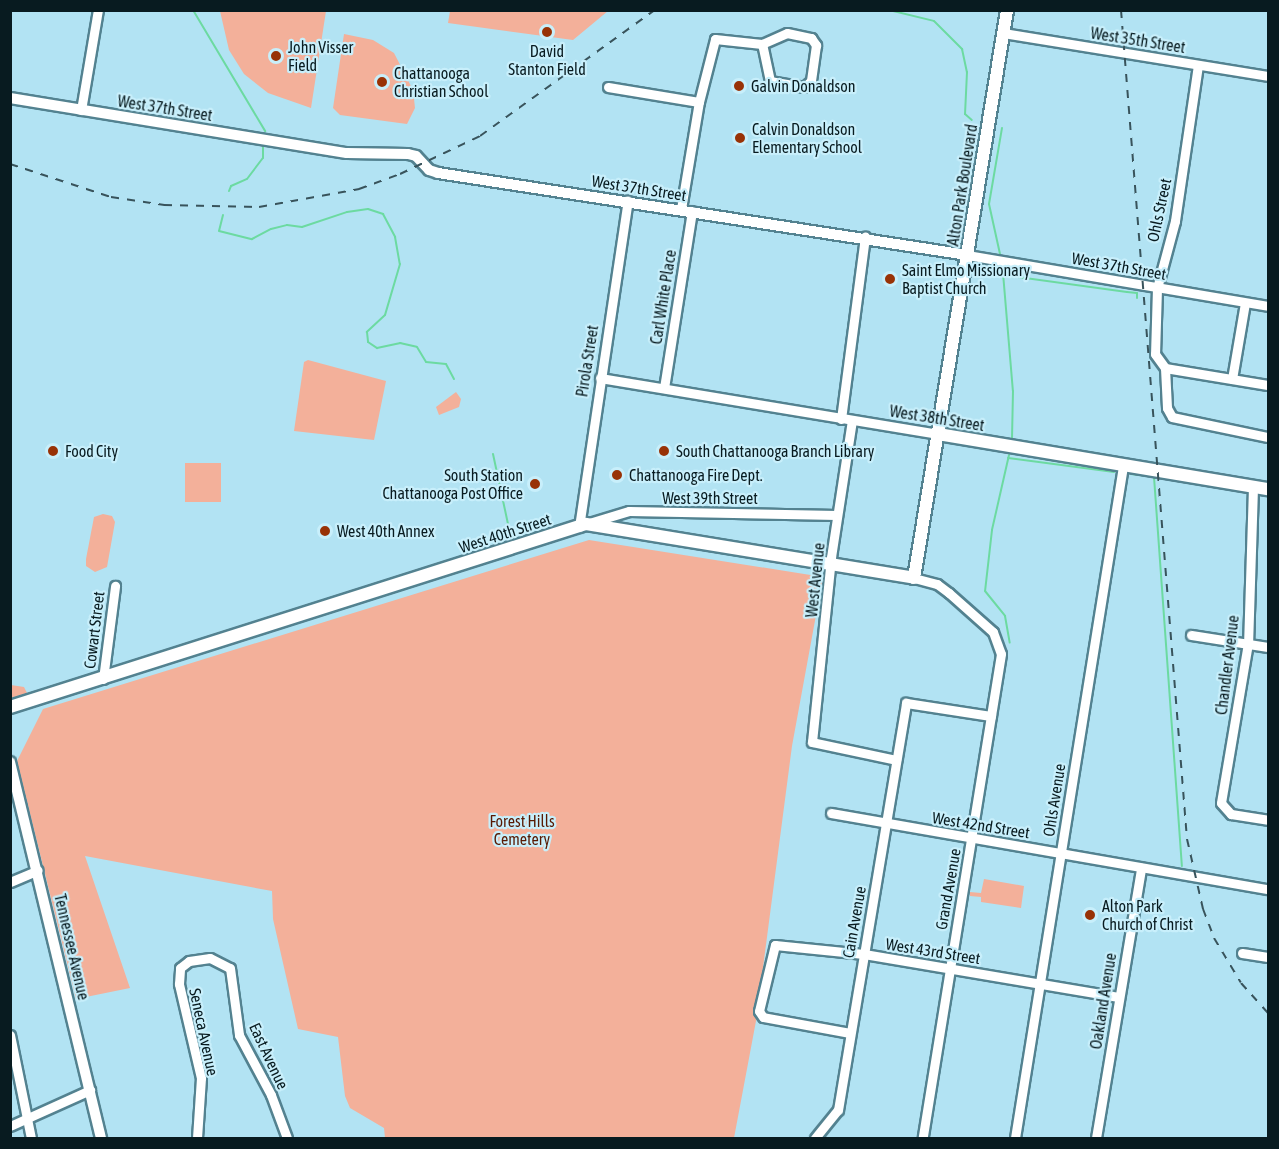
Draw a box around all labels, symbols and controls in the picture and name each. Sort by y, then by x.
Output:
street label: West 35th Street [1089,23,1187,57]
marker: David Stanton Field [540,25,554,39]
place label: John Visser Field [288,37,353,75]
place label: David Stanton Field [508,41,586,79]
marker: John Visser Field [269,49,283,63]
place label: Chattanooga Christian School [394,63,488,101]
marker: Chattanooga Christian School [375,75,389,89]
place label: Galvin Donaldson [751,76,855,96]
marker: Galvin Donaldson [732,79,746,93]
street label: West 37th Street [116,91,214,125]
place label: Calvin Donaldson Elementary School [752,119,862,157]
street label: Alton Park Boulevard [943,123,981,247]
marker: Calvin Donaldson Elementary School [733,131,747,145]
street label: West 37th Street [590,171,688,205]
street label: Ohls Street [1143,177,1175,243]
street label: Carl White Place [646,248,680,346]
street label: West 37th Street [1070,248,1168,284]
place label: Saint Elmo Missionary Baptist Church [902,260,1030,298]
marker: Saint Elmo Missionary Baptist Church [883,272,897,286]
street label: Pirola Street [572,324,602,398]
street label: West 38th Street [888,401,986,435]
place label: Food City [65,441,118,461]
place label: South Chattanooga Branch Library [676,441,874,461]
marker: Food City [46,444,60,458]
marker: South Chattanooga Branch Library [657,444,671,458]
place label: South Station Chattanooga Post Office [382,465,523,503]
place label: Chattanooga Fire Dept. [629,465,763,485]
marker: Chattanooga Fire Dept. [610,468,624,482]
marker: South Station Chattanooga Post Office [528,477,542,491]
street label: West 39th Street [662,488,758,508]
street label: West 40th Street [457,509,553,557]
place label: West 40th Annex [337,521,434,541]
marker: West 40th Annex [318,524,332,538]
street label: West Avenue [802,542,828,618]
street label: Cowart Street [80,590,108,670]
street label: Chandler Avenue [1211,614,1243,716]
street label: Ohls Avenue [1039,762,1069,838]
street label: West 42nd Street [931,808,1031,842]
park label: Forest Hills Cemetery [489,811,555,849]
street label: Grand Avenue [931,847,965,931]
street label: Cain Avenue [838,885,870,959]
street label: Tennessee Avenue [50,892,94,1002]
place label: Alton Park Church of Christ [1102,896,1193,934]
marker: Alton Park Church of Christ [1083,908,1097,922]
street label: West 43rd Street [884,934,982,968]
street label: Oakland Avenue [1086,951,1120,1051]
street label: Seneca Avenue [185,987,223,1077]
street label: East Avenue [245,1020,293,1092]

